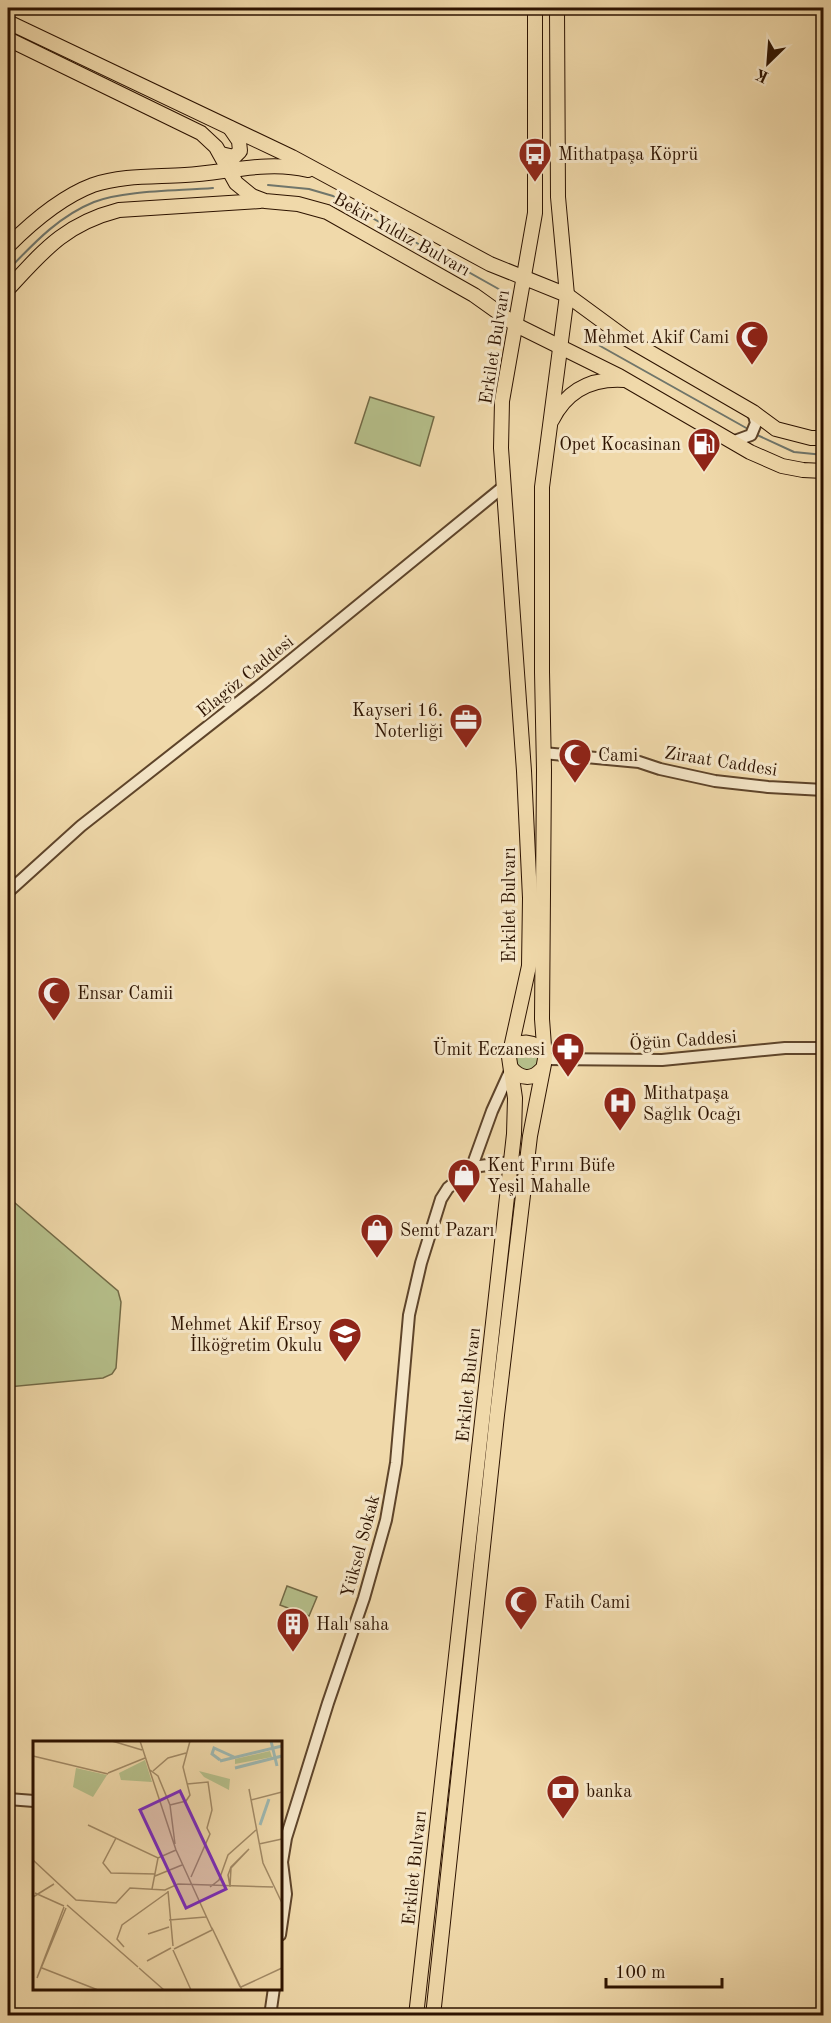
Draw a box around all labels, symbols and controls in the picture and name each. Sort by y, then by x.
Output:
north arrow [738,33,798,93]
text: K [754,65,771,85]
bus stop icon: Mithatpaşa Köprü [517,136,553,183]
place label: Mithatpaşa Köprü [558,146,698,164]
street label: Bekir Yıldız Bulvarı [330,190,473,280]
street label: Erkilet Bulvarı [477,289,513,406]
mosque icon: Mehmet Akif Cami [734,319,770,366]
place label: Mehmet Akif Cami [583,329,729,347]
fuel station icon: Opet Kocasinan [686,426,722,473]
place label: Opet Kocasinan [559,436,681,454]
street label: Elagöz Caddesi [194,632,297,721]
place label: Kayseri 16. Noterliği [352,702,443,741]
office icon: Kayseri 16. Noterliği [448,702,484,749]
mosque icon: Cami [557,737,593,784]
street label: Ziraat Caddesi [663,744,779,780]
place label: Cami [598,747,638,765]
street label: Erkilet Bulvarı [501,847,519,963]
mosque icon: Ensar Camii [36,975,72,1022]
place label: Ensar Camii [77,985,173,1003]
street label: Öğün Caddesi [629,1024,737,1054]
pharmacy icon: Ümit Eczanesi [550,1031,586,1078]
place label: Ümit Eczanesi [433,1037,545,1059]
hospital icon: Mithatpaşa Sağlık Ocağı [602,1085,638,1132]
place label: Mithatpaşa Sağlık Ocağı [643,1085,741,1124]
shop icon: Kent Fırını Büfe Yeşil Mahalle [446,1157,482,1204]
place label: Kent Fırını Büfe Yeşil Mahalle [487,1157,615,1196]
shop icon: Semt Pazarı [359,1212,395,1259]
place label: Semt Pazarı [400,1222,495,1240]
place label: Mehmet Akif Ersoy İlköğretim Okulu [170,1316,322,1355]
school or university icon: Mehmet Akif Ersoy İlköğretim Okulu [327,1316,363,1363]
street label: Erkilet Bulvarı [454,1327,484,1443]
street label: Yüksel Sokak [339,1493,383,1600]
mosque icon: Fatih Cami [503,1584,539,1631]
place label: Fatih Cami [544,1594,630,1612]
building icon: Halı saha [275,1606,311,1653]
place label: Halı saha [316,1616,389,1634]
inset map [33,1741,282,1990]
bank icon: banka [545,1773,581,1820]
place label: banka [586,1783,632,1801]
street label: Erkilet Bulvarı [400,1810,430,1926]
scale bar [606,1951,722,1989]
text: 100 m [615,1964,666,1982]

